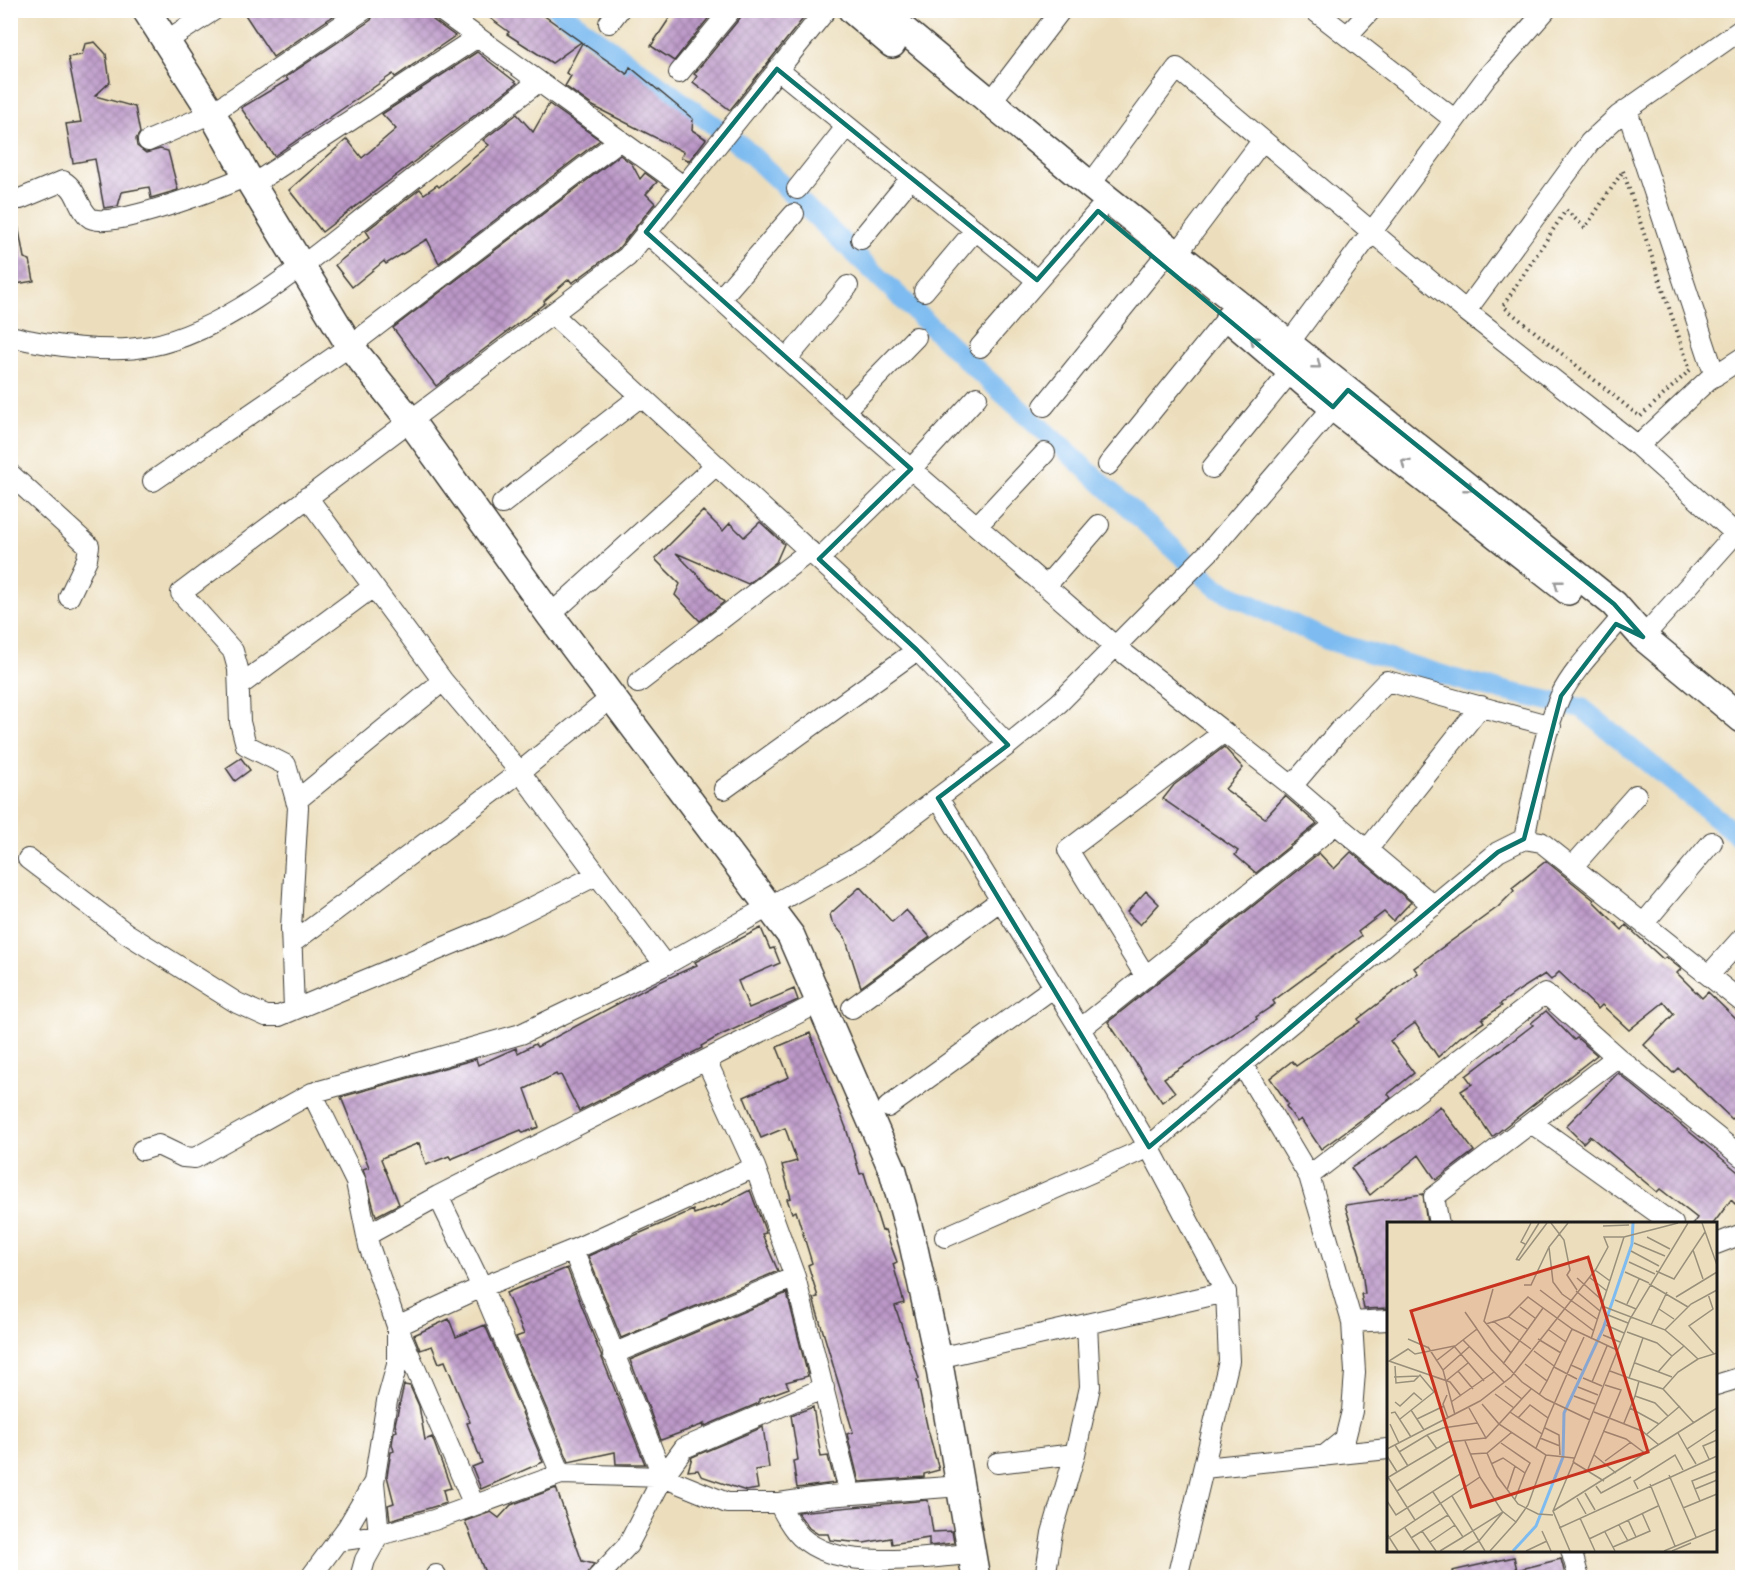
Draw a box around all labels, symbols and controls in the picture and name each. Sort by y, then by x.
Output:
one-way arrow [1250,336,1261,347]
one-way arrow [1310,358,1321,369]
one-way arrow [1401,460,1412,471]
one-way arrow [1462,480,1473,491]
one-way arrow [1554,580,1565,591]
inset map [1387,1222,1717,1552]

